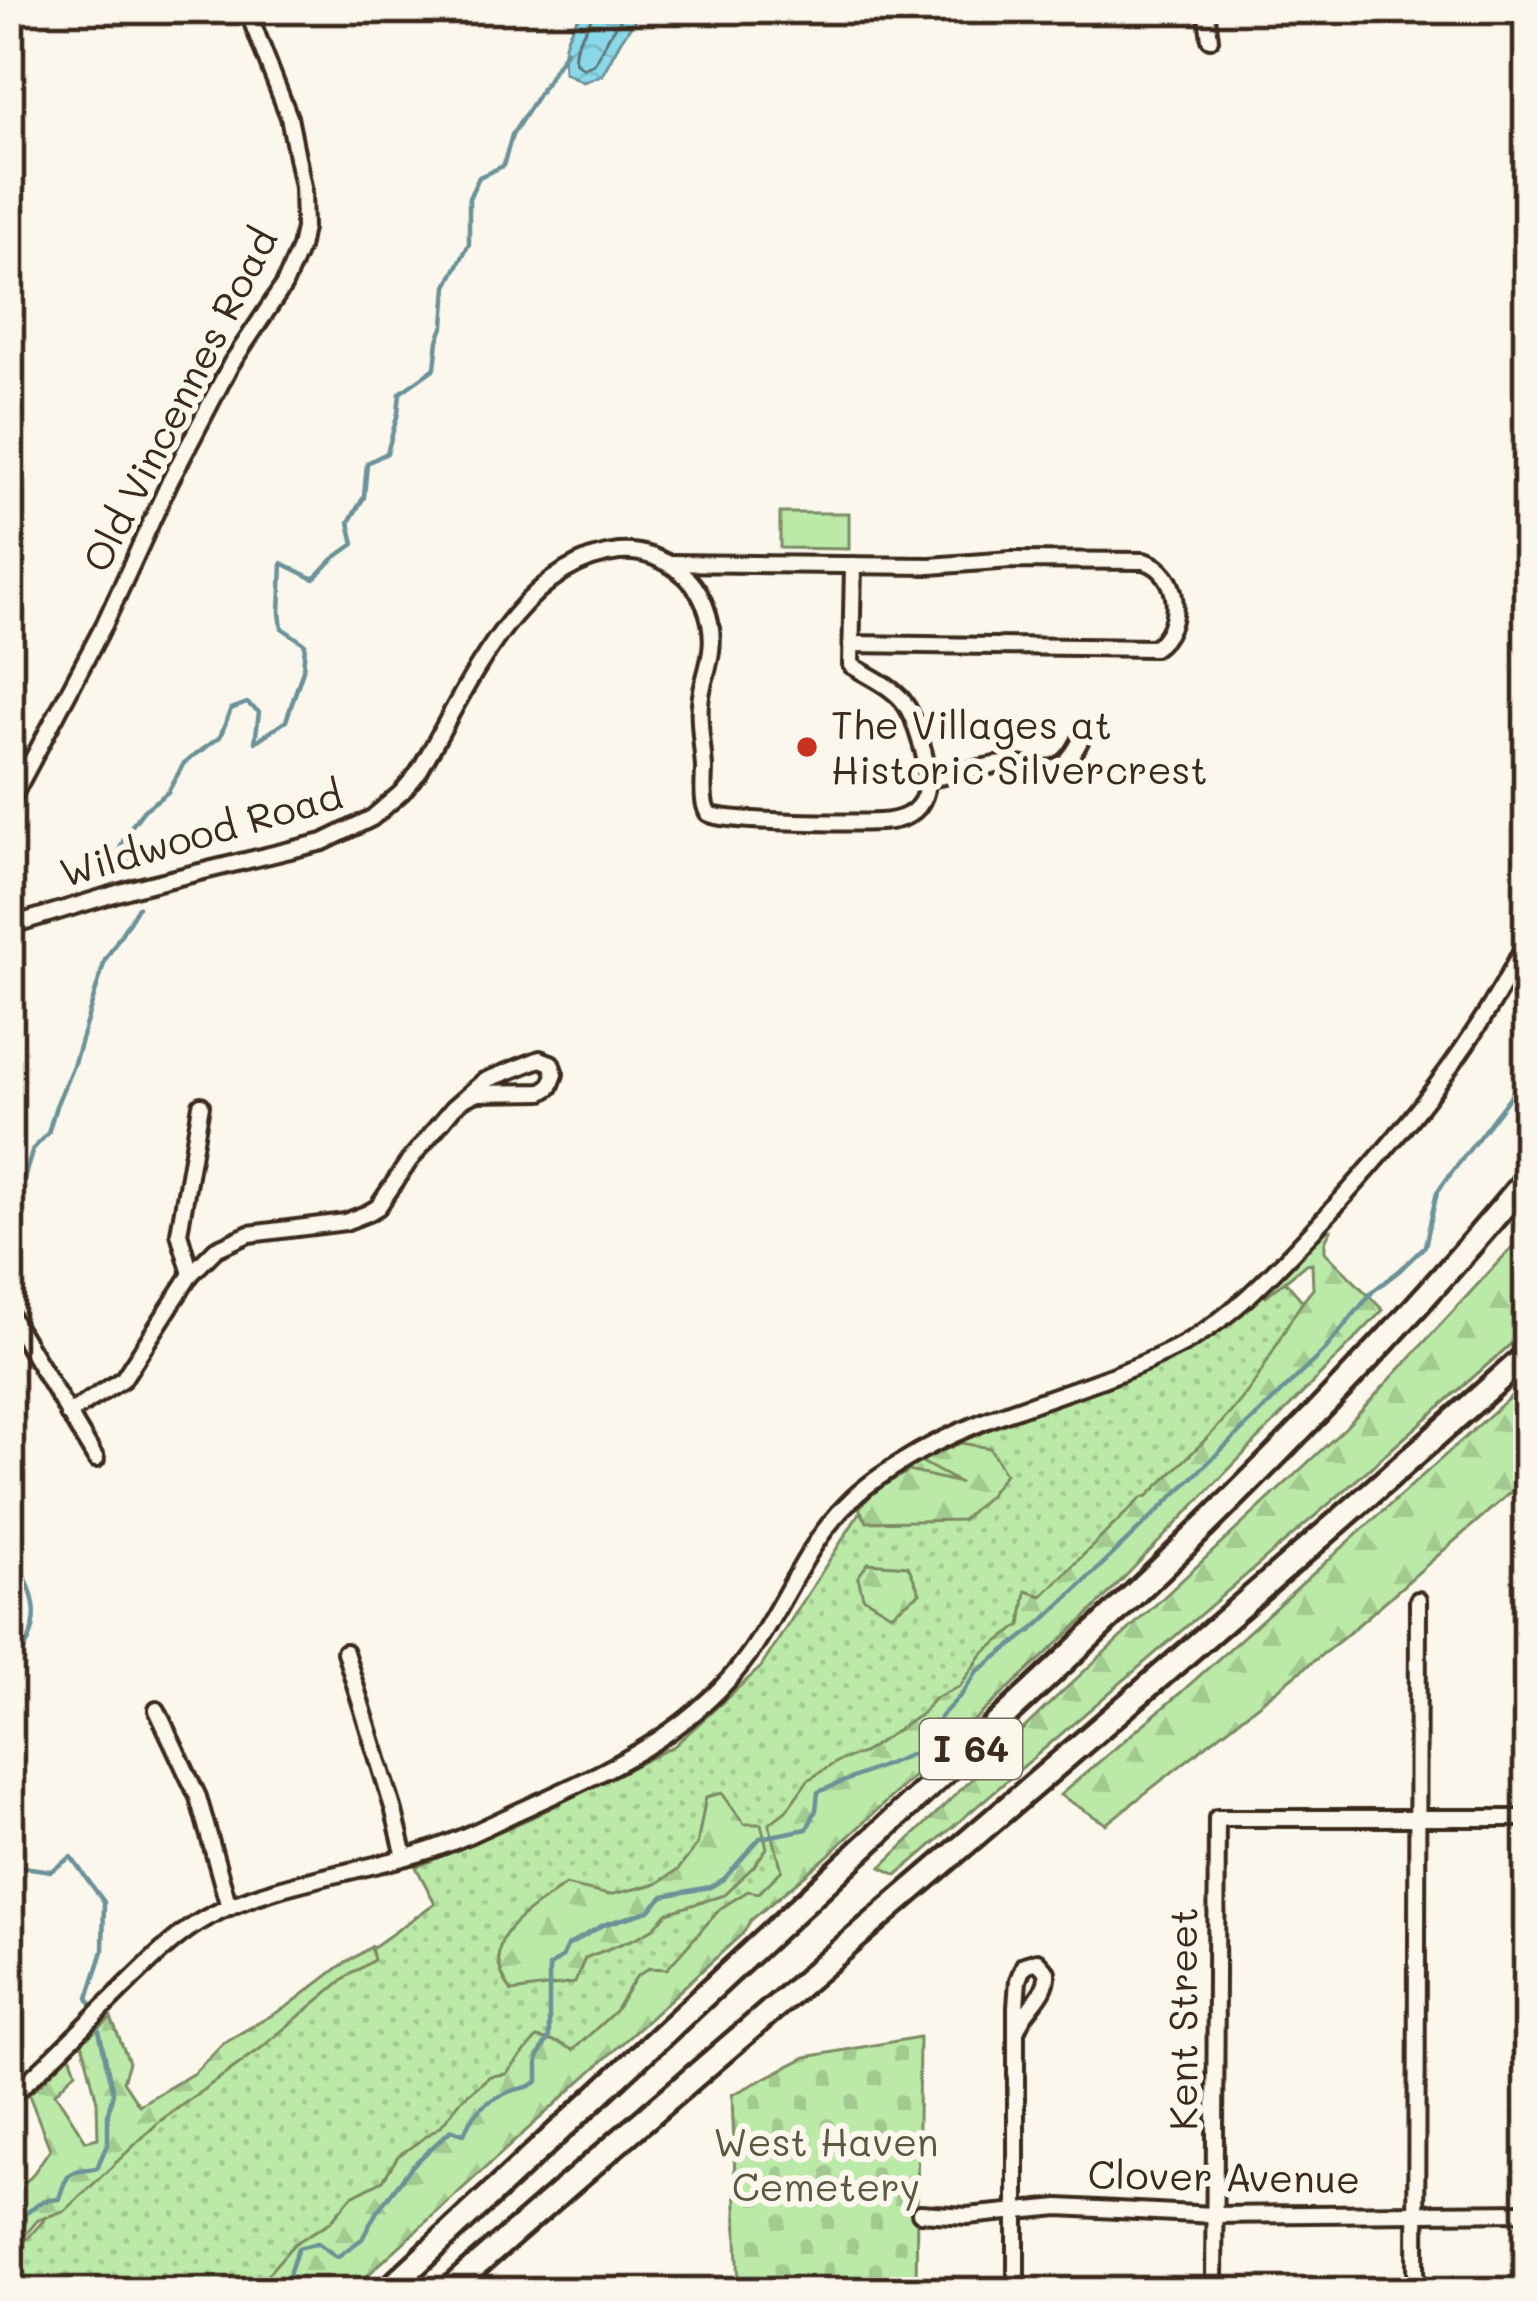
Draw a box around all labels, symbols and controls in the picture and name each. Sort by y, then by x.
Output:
street label: Old Vincennes Road [70,219,288,580]
place label: The Villages at Historic Silvercrest [831,698,1208,794]
marker: The Villages at Historic Silvercrest [794,734,820,760]
street label: Wildwood Road [53,768,348,897]
road number: I 64 [920,1719,1022,1779]
street label: Kent Street [1156,1907,1207,2131]
park label: West Haven Cemetery [713,2115,939,2211]
street label: Clover Avenue [1087,2148,1361,2203]

